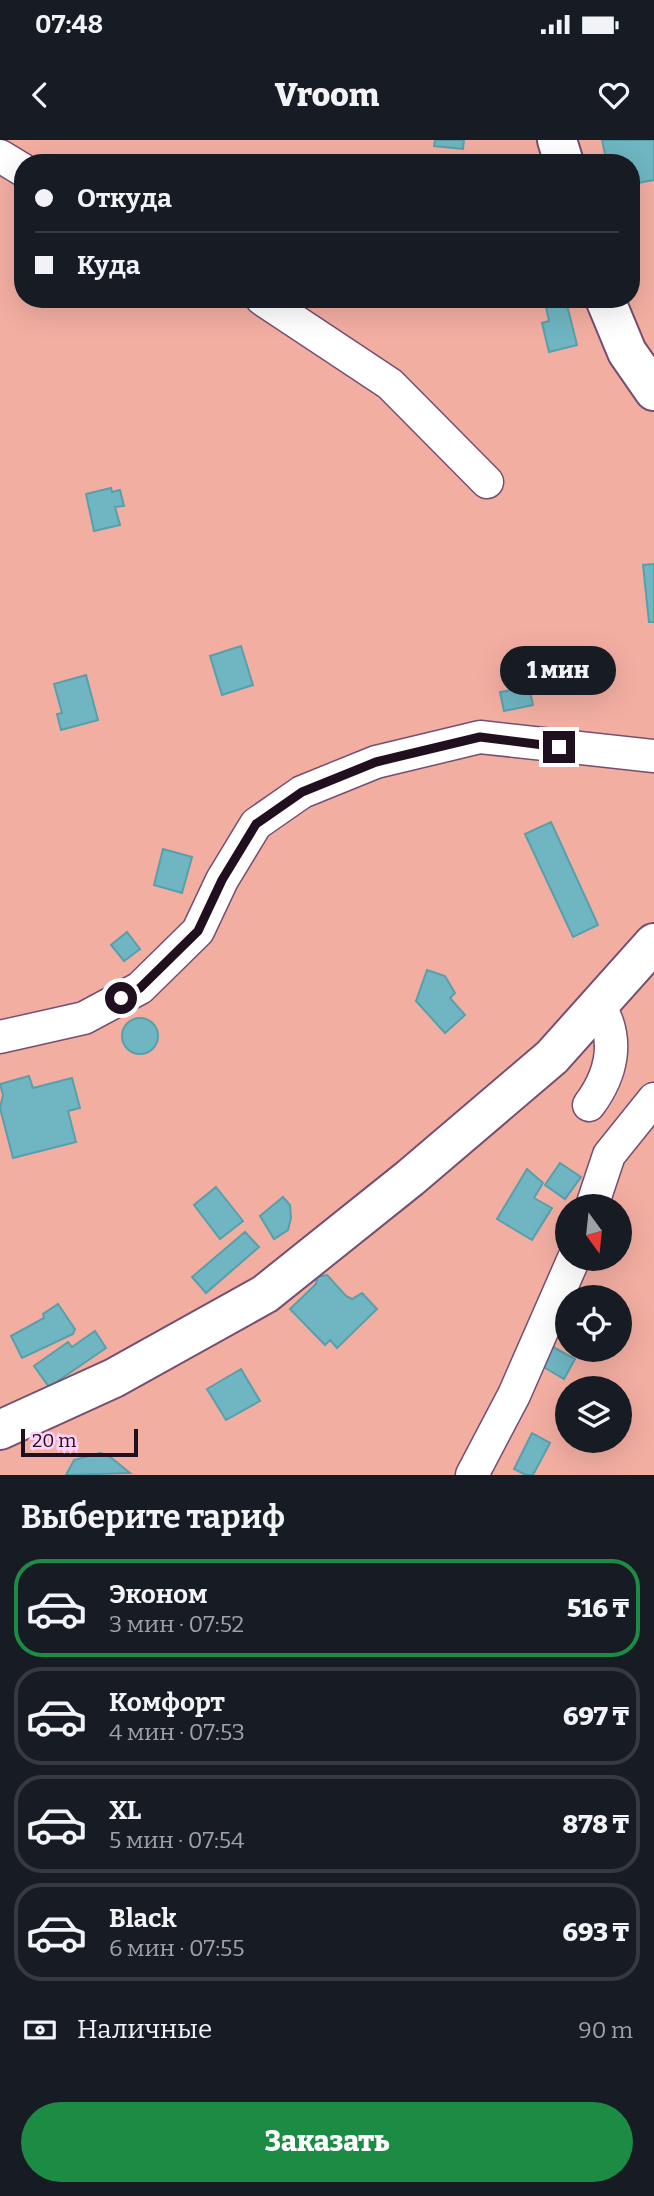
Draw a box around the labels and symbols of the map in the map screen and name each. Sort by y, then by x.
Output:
callout: 1 мин [501,645,617,694]
route end [543,731,575,763]
route start [105,982,137,1014]
north arrow [555,1194,632,1270]
scale bar [21,1426,138,1458]

